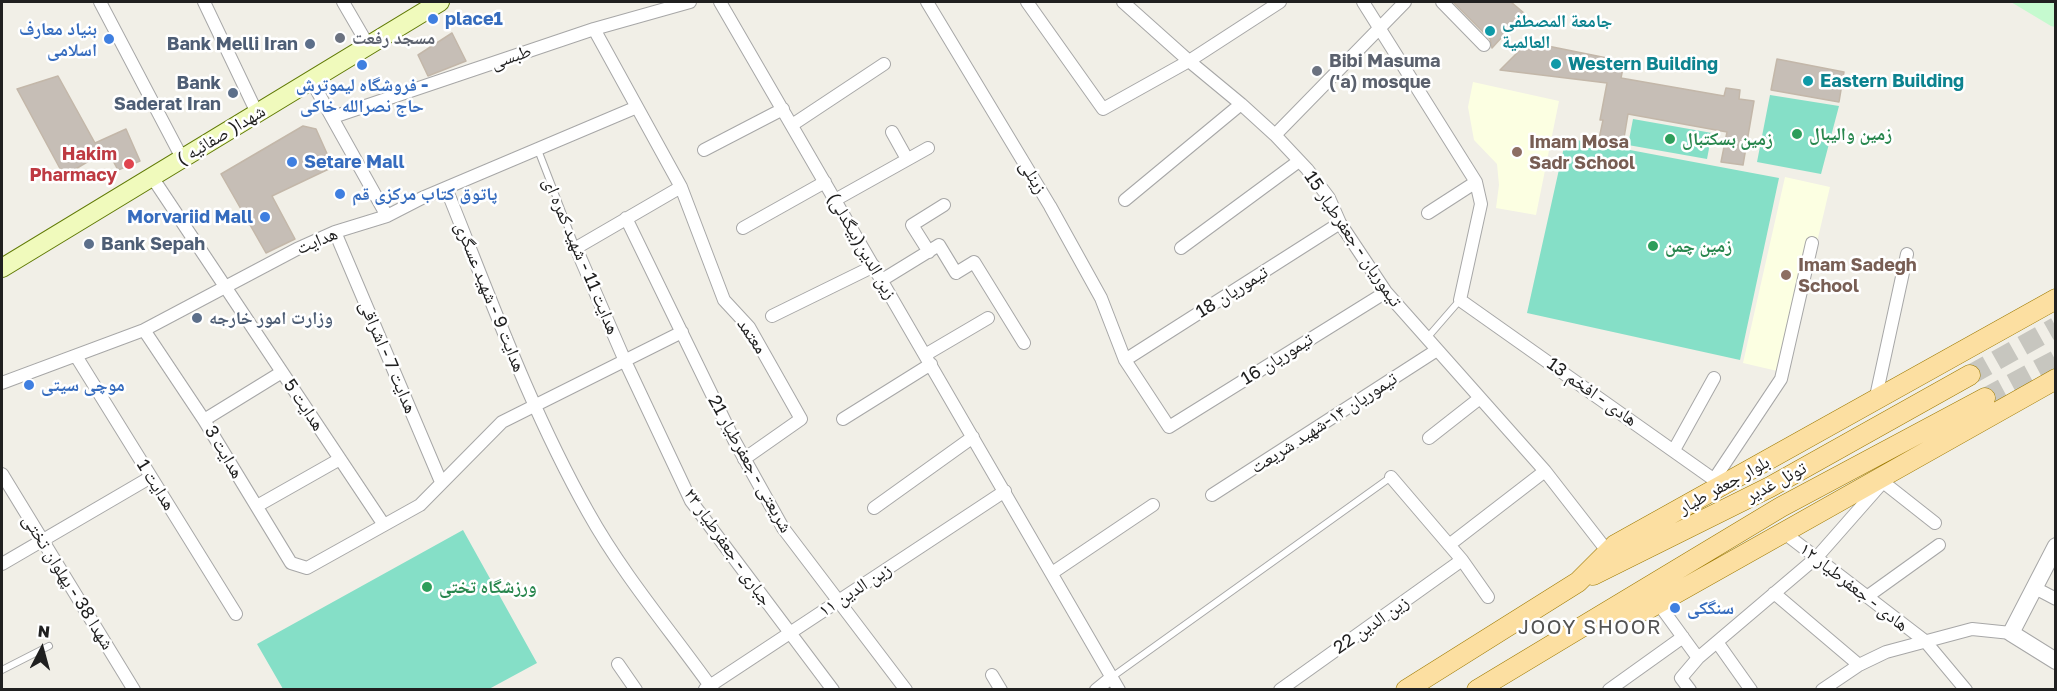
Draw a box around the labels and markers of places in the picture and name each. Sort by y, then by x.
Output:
place label: place1 [445,8,503,30]
place label: جامعة المصطفی العالمیة [1502,10,1613,52]
marker: place1 [426,12,440,26]
place label: بنیاد معارف اسلامی [19,18,97,60]
marker: جامعة المصطفی العالمیة [1483,24,1497,38]
place label: مسجد رفعت [352,27,435,49]
marker: مسجد رفعت [333,31,347,45]
marker: بنیاد معارف اسلامی [102,32,116,46]
place label: Bank Melli Iran [167,33,298,55]
marker: Bank Melli Iran [303,37,317,51]
place label: Bibi Masuma ('a) mosque [1329,50,1441,92]
place label: Western Building [1568,53,1718,75]
marker: Western Building [1549,57,1563,71]
marker: فروشگاه لیموترش - حاج نصرالله خاکی [355,58,369,72]
marker: Bibi Masuma ('a) mosque [1310,64,1324,78]
place label: Eastern Building [1820,70,1964,92]
place label: Bank Saderat Iran [114,72,221,115]
place label: فروشگاه لیموترش - حاج نصرالله خاکی [296,74,428,116]
marker: Eastern Building [1801,74,1815,88]
marker: Bank Saderat Iran [226,86,240,100]
place label: زمین والیبال [1809,123,1892,145]
marker: زمین والیبال [1790,127,1804,141]
place label: زمین بسکتبال [1682,128,1773,150]
place label: Imam Mosa Sadr School [1529,131,1635,174]
marker: زمین بسکتبال [1663,132,1677,146]
place label: Hakim Pharmacy [30,143,117,186]
marker: Imam Mosa Sadr School [1510,145,1524,159]
place label: Setare Mall [304,151,405,173]
marker: Setare Mall [285,155,299,169]
marker: Hakim Pharmacy [122,157,136,171]
place label: پاتوق کتاب مرکزی قم [352,183,498,205]
marker: پاتوق کتاب مرکزی قم [333,187,347,201]
place label: Morvariid Mall [127,206,253,228]
marker: Morvariid Mall [258,210,272,224]
place label: Bank Sepah [101,233,205,255]
place label: زمین چمن [1665,235,1732,257]
marker: Bank Sepah [82,237,96,251]
marker: زمین چمن [1646,239,1660,253]
place label: Imam Sadegh School [1798,254,1917,296]
marker: Imam Sadegh School [1779,268,1793,282]
place label: وزارت امور خارجه [209,307,333,329]
marker: وزارت امور خارجه [190,311,204,325]
place label: موچی سیتی [41,374,125,396]
marker: موچی سیتی [22,378,36,392]
place label: ورزشگاه تختی [439,576,537,598]
marker: ورزشگاه تختی [420,580,434,594]
place label: سنگکی [1687,597,1734,619]
marker: سنگکی [1668,601,1682,615]

